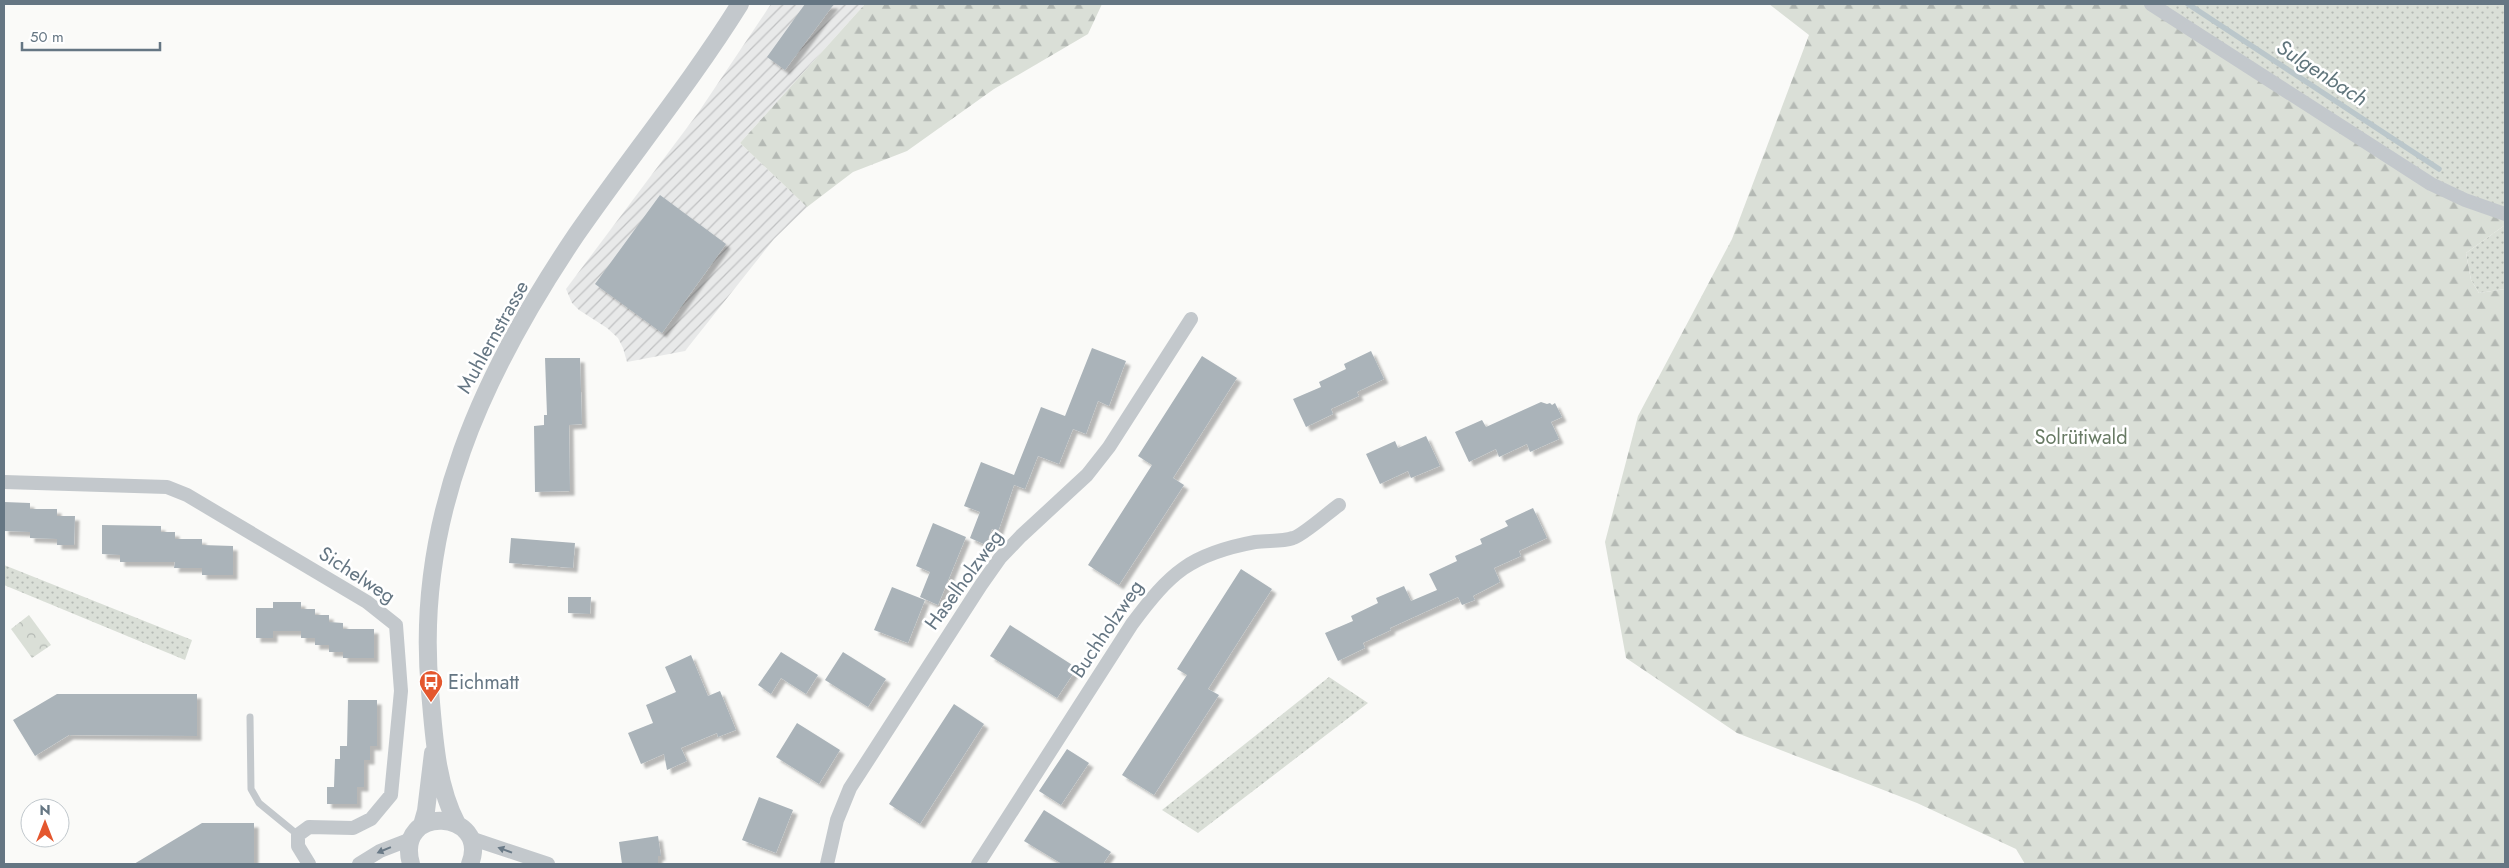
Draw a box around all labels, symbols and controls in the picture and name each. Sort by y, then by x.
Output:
scale bar [22,20,160,52]
text: 50 m [30,26,64,48]
water label: Sulgenbach [2271,32,2373,114]
street label: Muhlernstrasse [450,275,536,399]
park label: Solrütiwald [2034,423,2128,452]
street label: Haselholzweg [918,524,1010,636]
street label: Sichelweg [313,539,401,611]
street label: Buchholzweg [1064,574,1150,684]
place label: Eichmatt [448,668,519,697]
bus stop icon: Eichmatt [418,669,444,703]
north arrow [20,798,70,848]
text: N [39,800,51,820]
one-way arrow [377,846,391,854]
one-way arrow [497,846,512,854]

